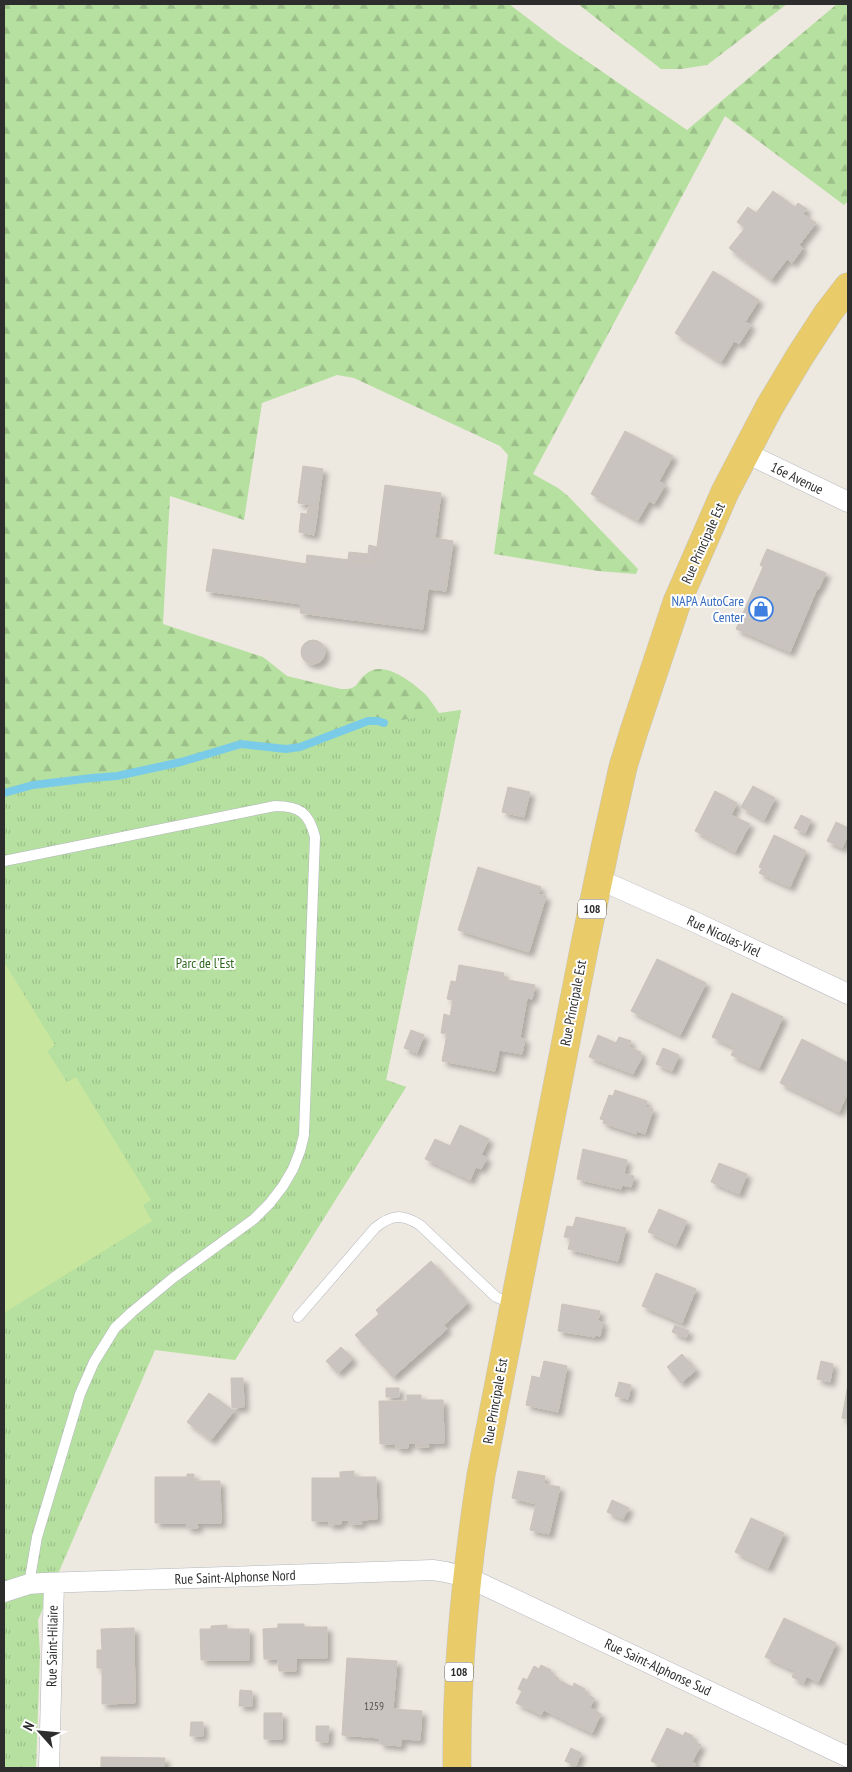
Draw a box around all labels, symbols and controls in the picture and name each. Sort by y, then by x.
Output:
street label: 16e Avenue [768,458,826,499]
street label: Rue Principale Est [677,500,729,586]
place label: NAPA AutoCare Center [672,592,744,626]
shop icon: NAPA AutoCare Center [748,596,774,622]
road number: 108 [578,900,606,919]
street label: Rue Nicolas-Viel [684,911,764,961]
park label: Parc de l'Est [176,954,234,972]
street label: Rue Principale Est [556,959,590,1047]
street label: Rue Principale Est [479,1357,511,1445]
street label: Rue Saint-Alphonse Nord [174,1566,296,1588]
street label: Rue Saint-Hilaire [42,1605,62,1687]
street label: Rue Saint-Alphonse Sud [602,1634,714,1700]
road number: 108 [445,1662,473,1681]
house number: 1259 [364,1699,384,1713]
north arrow [15,1707,65,1757]
text: N [19,1719,38,1734]

